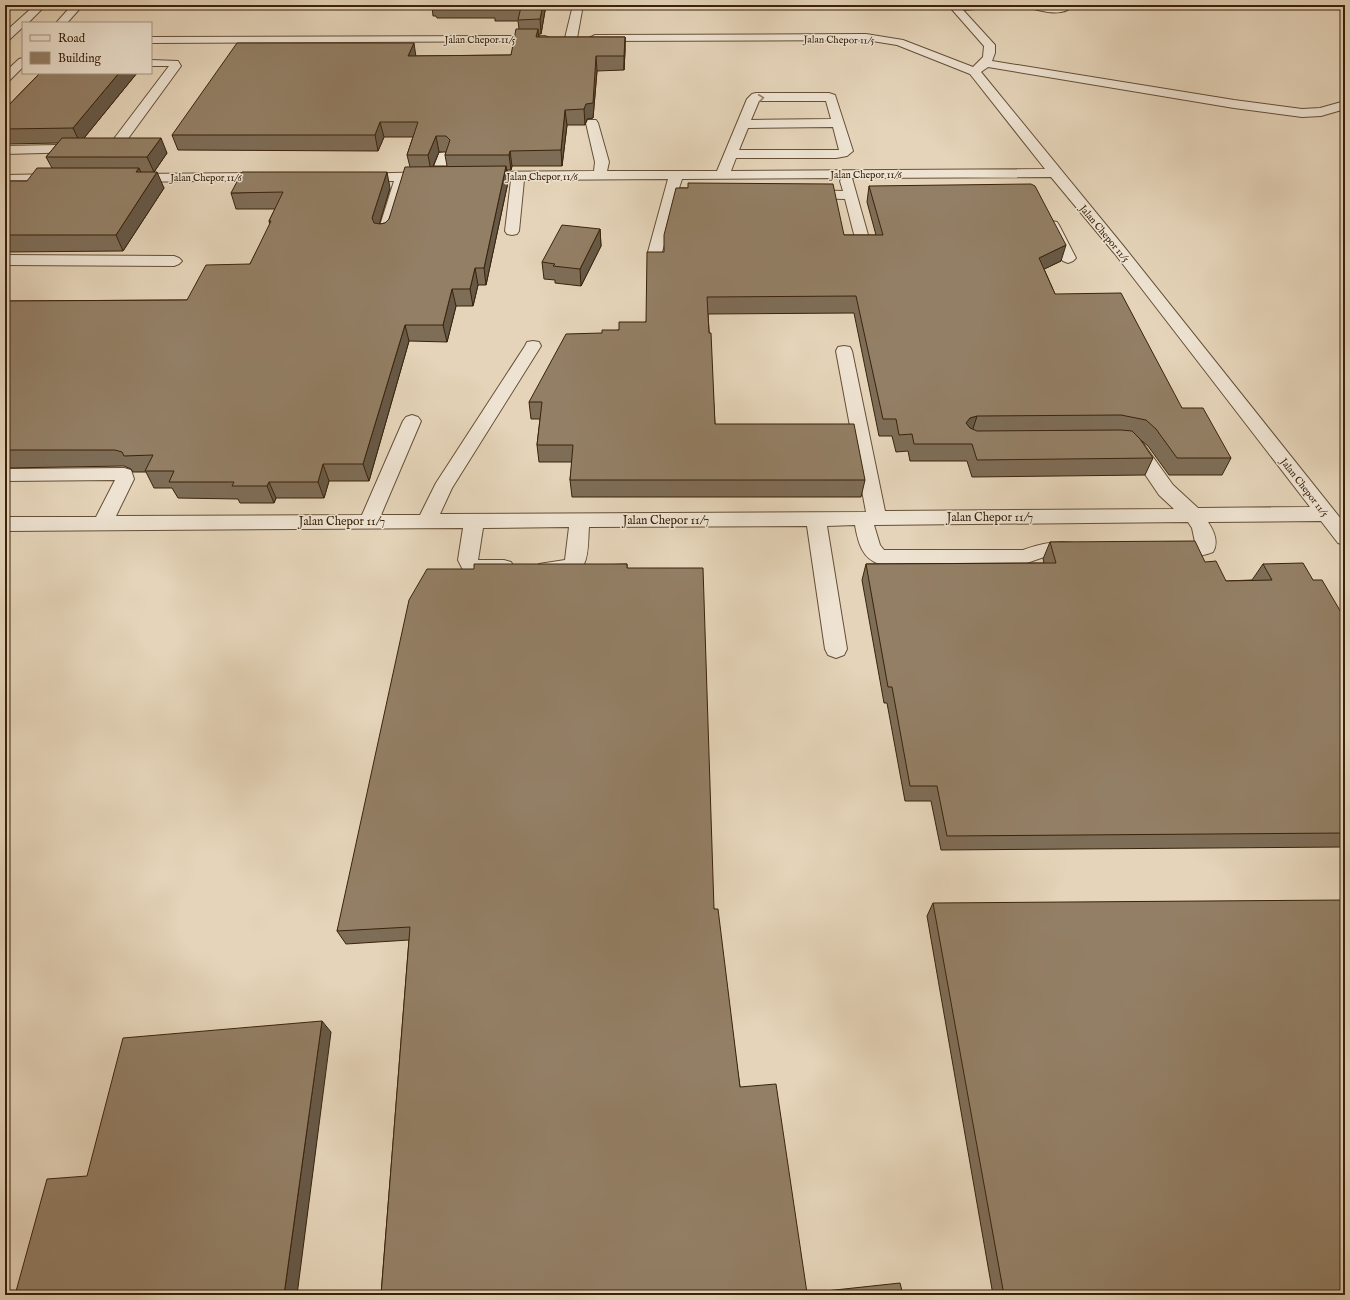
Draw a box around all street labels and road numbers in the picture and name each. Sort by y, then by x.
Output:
street label: Jalan Chepor 11/5 [802,33,875,48]
street label: Jalan Chepor 11/5 [444,34,516,47]
street label: Jalan Chepor 11/6 [829,169,902,182]
street label: Jalan Chepor 11/6 [505,171,578,184]
street label: Jalan Chepor 11/6 [169,172,242,185]
street label: Jalan Chepor 11/5 [1075,202,1132,266]
street label: Jalan Chepor 11/5 [1276,455,1331,520]
street label: Jalan Chepor 11/7 [945,510,1033,526]
street label: Jalan Chepor 11/7 [621,513,709,529]
street label: Jalan Chepor 11/7 [297,514,385,530]

